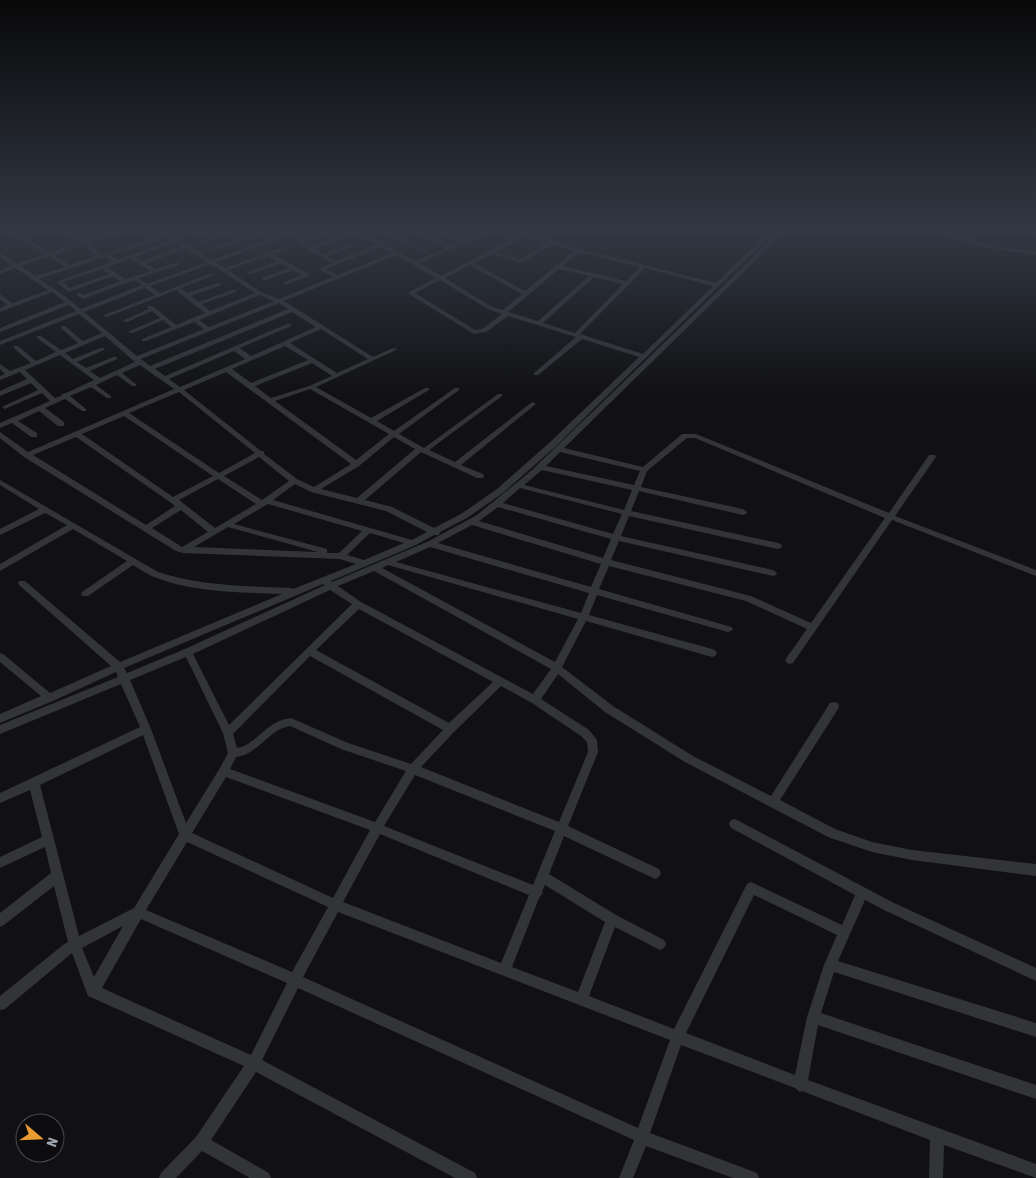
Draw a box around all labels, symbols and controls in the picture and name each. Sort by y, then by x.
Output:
north arrow [15,1113,65,1163]
text: N [43,1136,61,1149]

